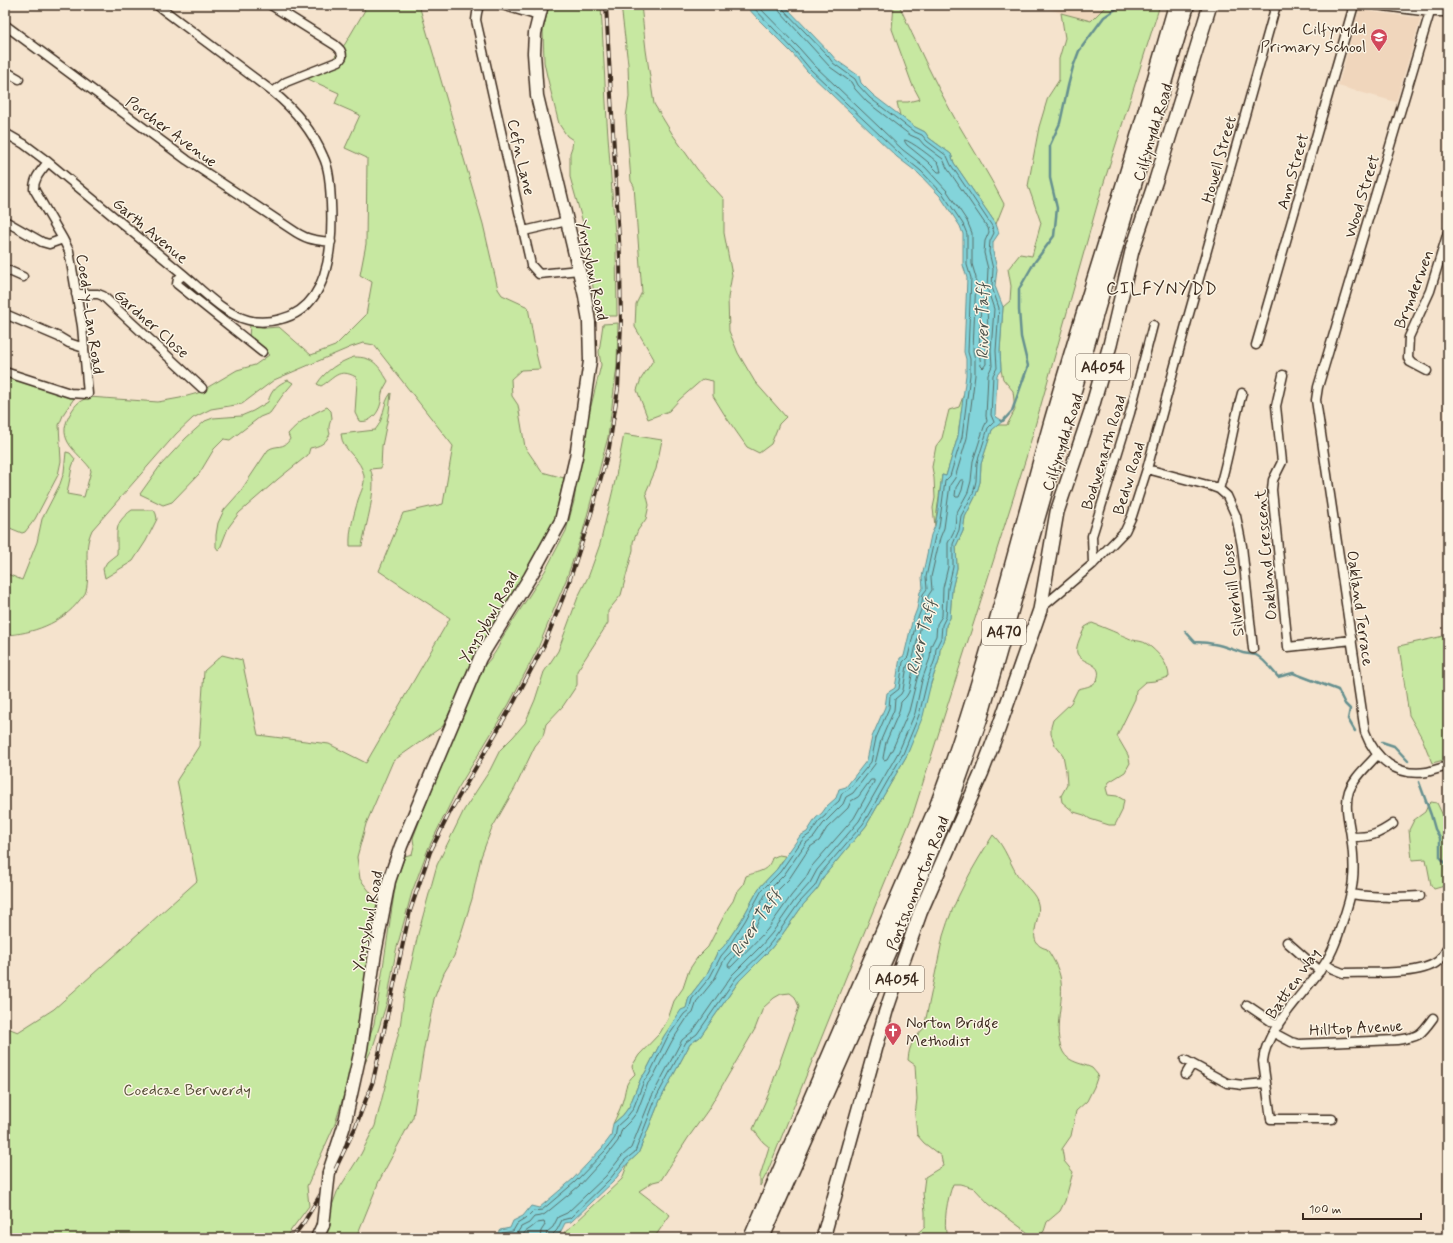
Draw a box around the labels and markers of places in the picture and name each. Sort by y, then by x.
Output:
place label: Cilfynydd Primary School [1260,19,1366,58]
school or university icon: Cilfynydd Primary School [1369,27,1389,52]
place label: Norton Bridge Methodist [906,1013,998,1052]
church icon: Norton Bridge Methodist [883,1021,903,1046]

